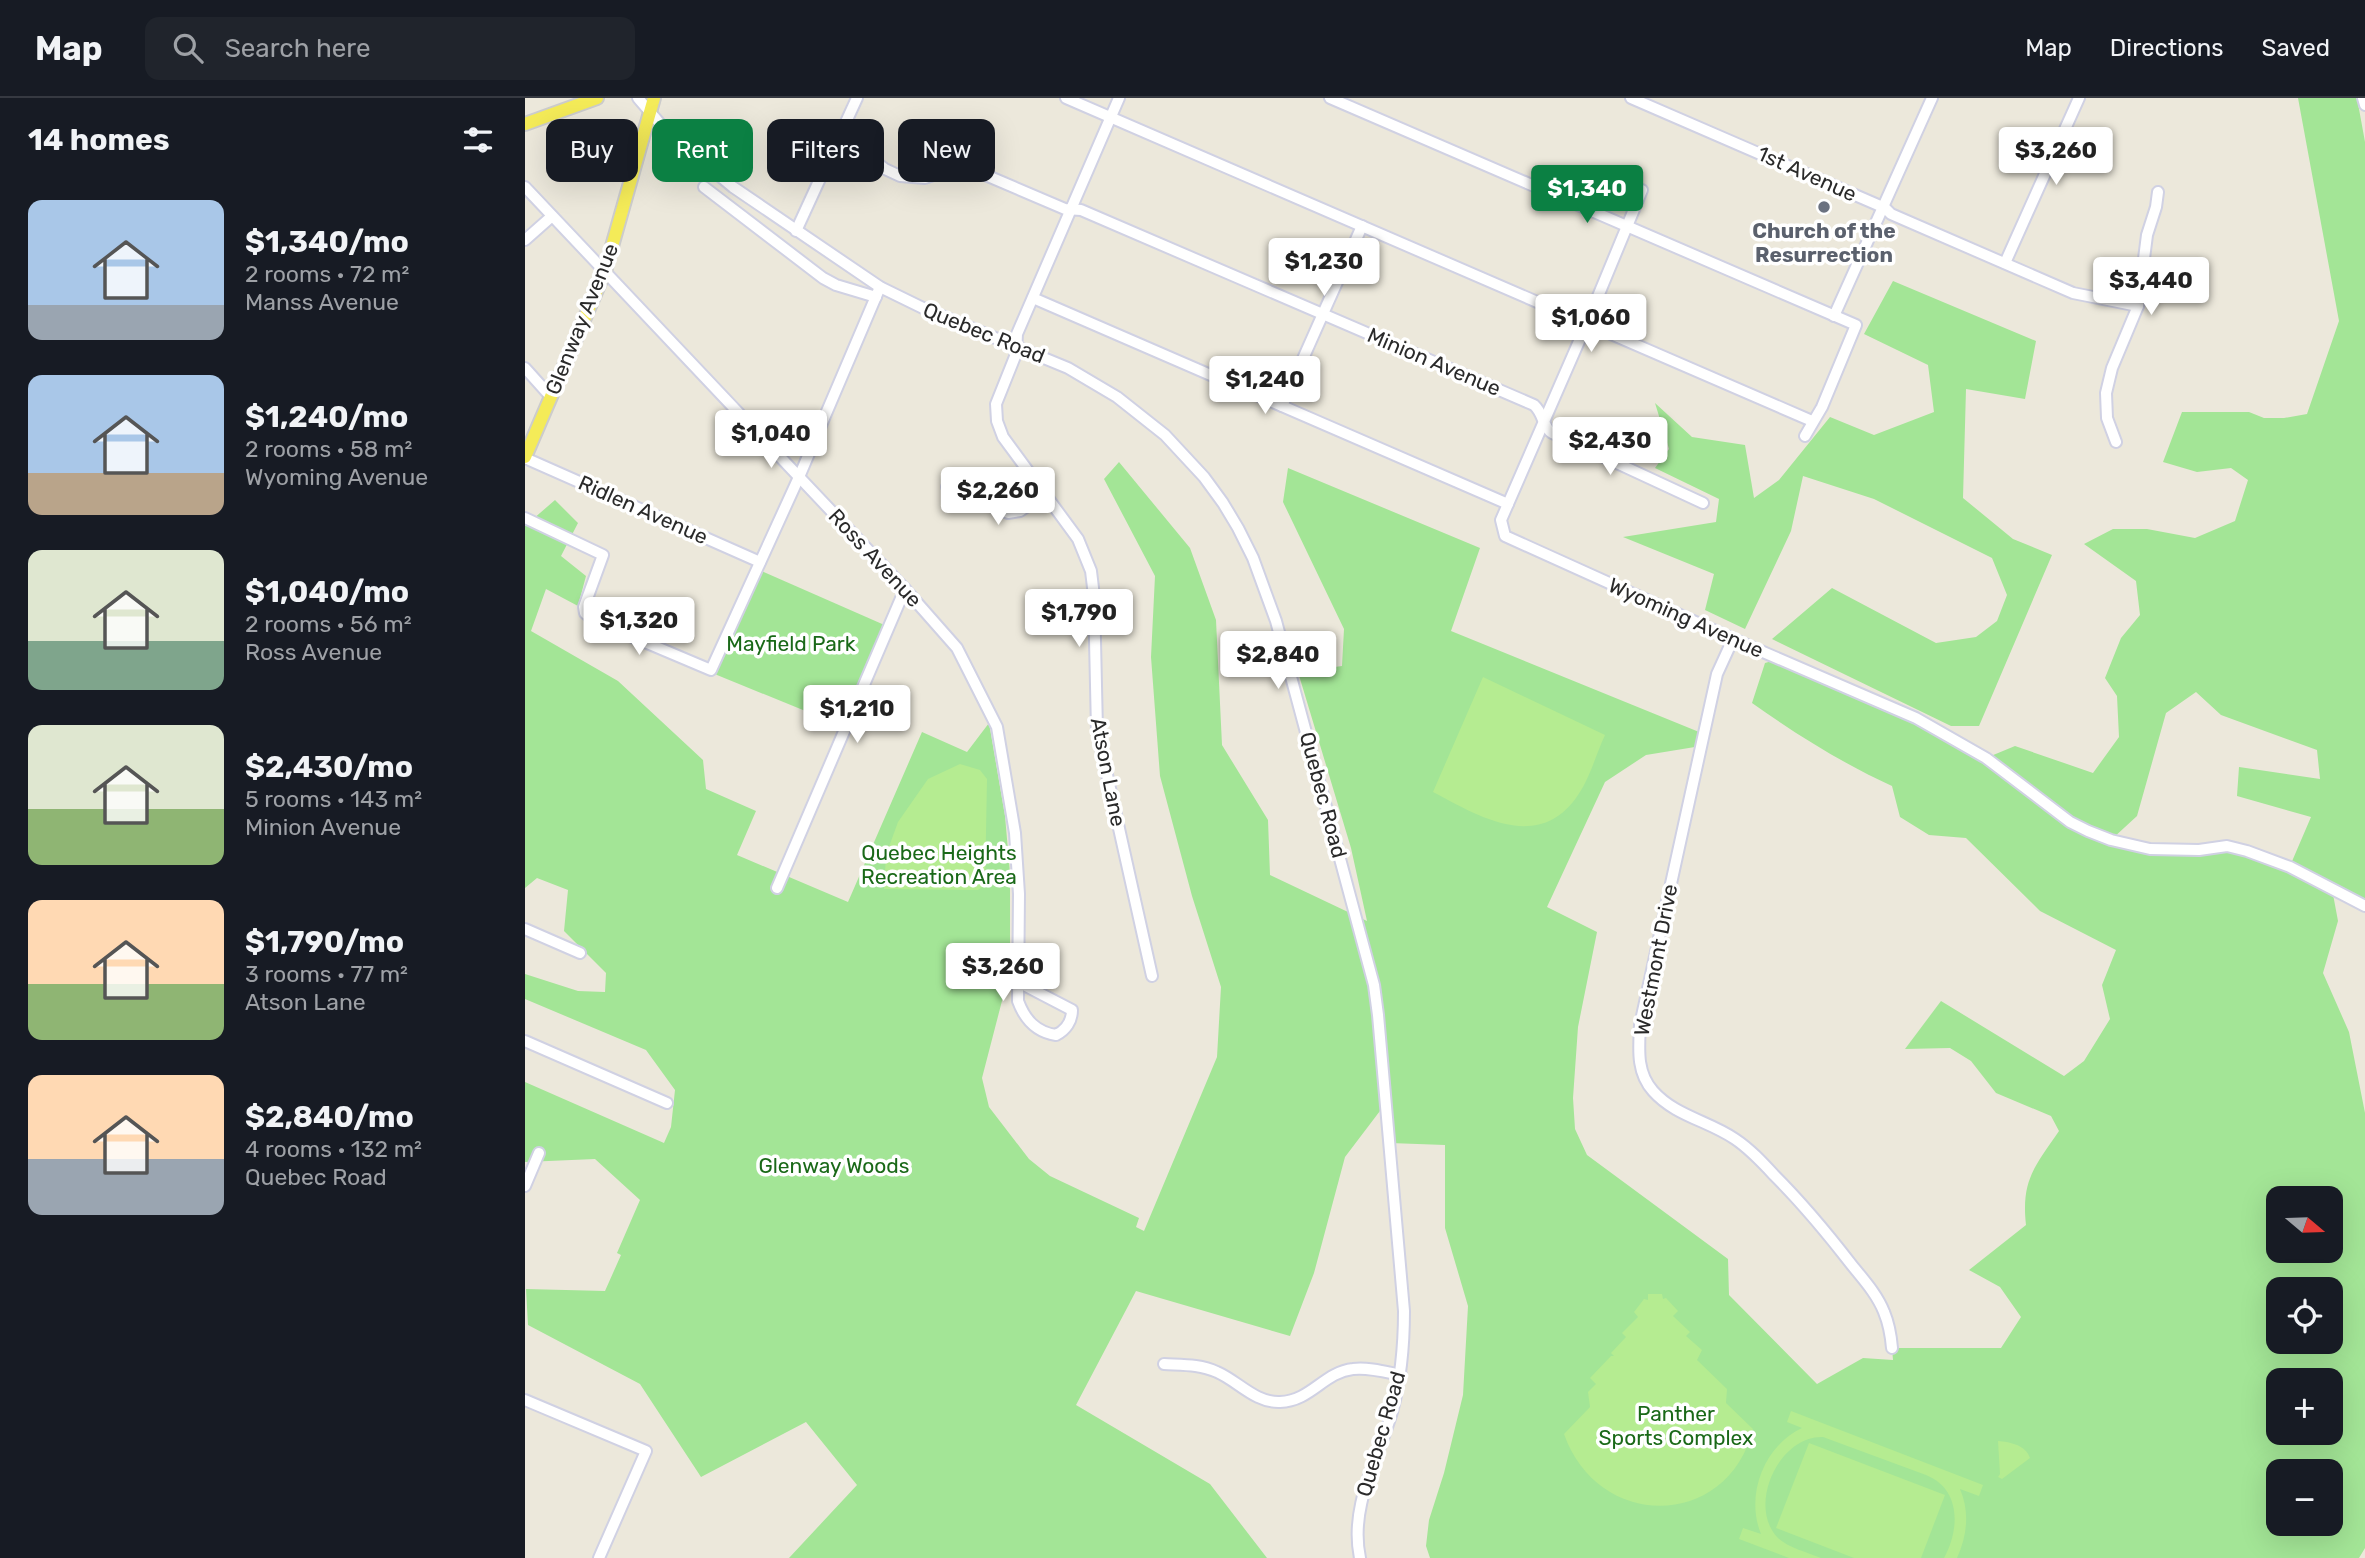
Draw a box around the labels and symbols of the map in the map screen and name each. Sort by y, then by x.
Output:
pin: $3,260 [1999,127,2113,187]
street label: 1st Avenue [1754,141,1861,207]
pin: $1,340 [1530,166,1644,225]
marker: Church of the Resurrection [1816,199,1832,215]
place label: Church of the Resurrection [1752,218,1896,267]
pin: $1,230 [1267,238,1381,298]
street label: Glenway Avenue [540,240,623,398]
pin: $3,440 [2094,258,2208,317]
pin: $1,060 [1534,294,1648,354]
street label: Quebec Road [920,297,1049,368]
street label: Minion Avenue [1364,322,1505,401]
pin: $1,240 [1208,356,1322,416]
pin: $1,040 [714,410,828,470]
pin: $2,430 [1553,418,1667,477]
pin: $2,260 [941,468,1055,527]
street label: Ridlen Avenue [575,470,712,549]
street label: Ross Avenue [824,503,927,612]
street label: Wyoming Avenue [1605,572,1768,663]
pin: $1,790 [1022,589,1136,649]
pin: $1,320 [582,598,696,657]
park label: Mayfield Park [726,631,856,656]
pin: $2,840 [1221,632,1335,691]
pin: $1,210 [800,686,914,745]
street label: Atson Lane [1086,715,1131,828]
street label: Quebec Road [1295,729,1352,861]
park label: Quebec Heights Recreation Area [861,840,1017,889]
street label: Westmont Drive [1629,882,1682,1038]
pin: $3,260 [946,944,1060,1003]
park label: Glenway Woods [758,1153,910,1178]
north arrow [2266,1186,2343,1264]
street label: Quebec Road [1351,1368,1410,1499]
park label: Panther Sports Complex [1599,1401,1753,1450]

